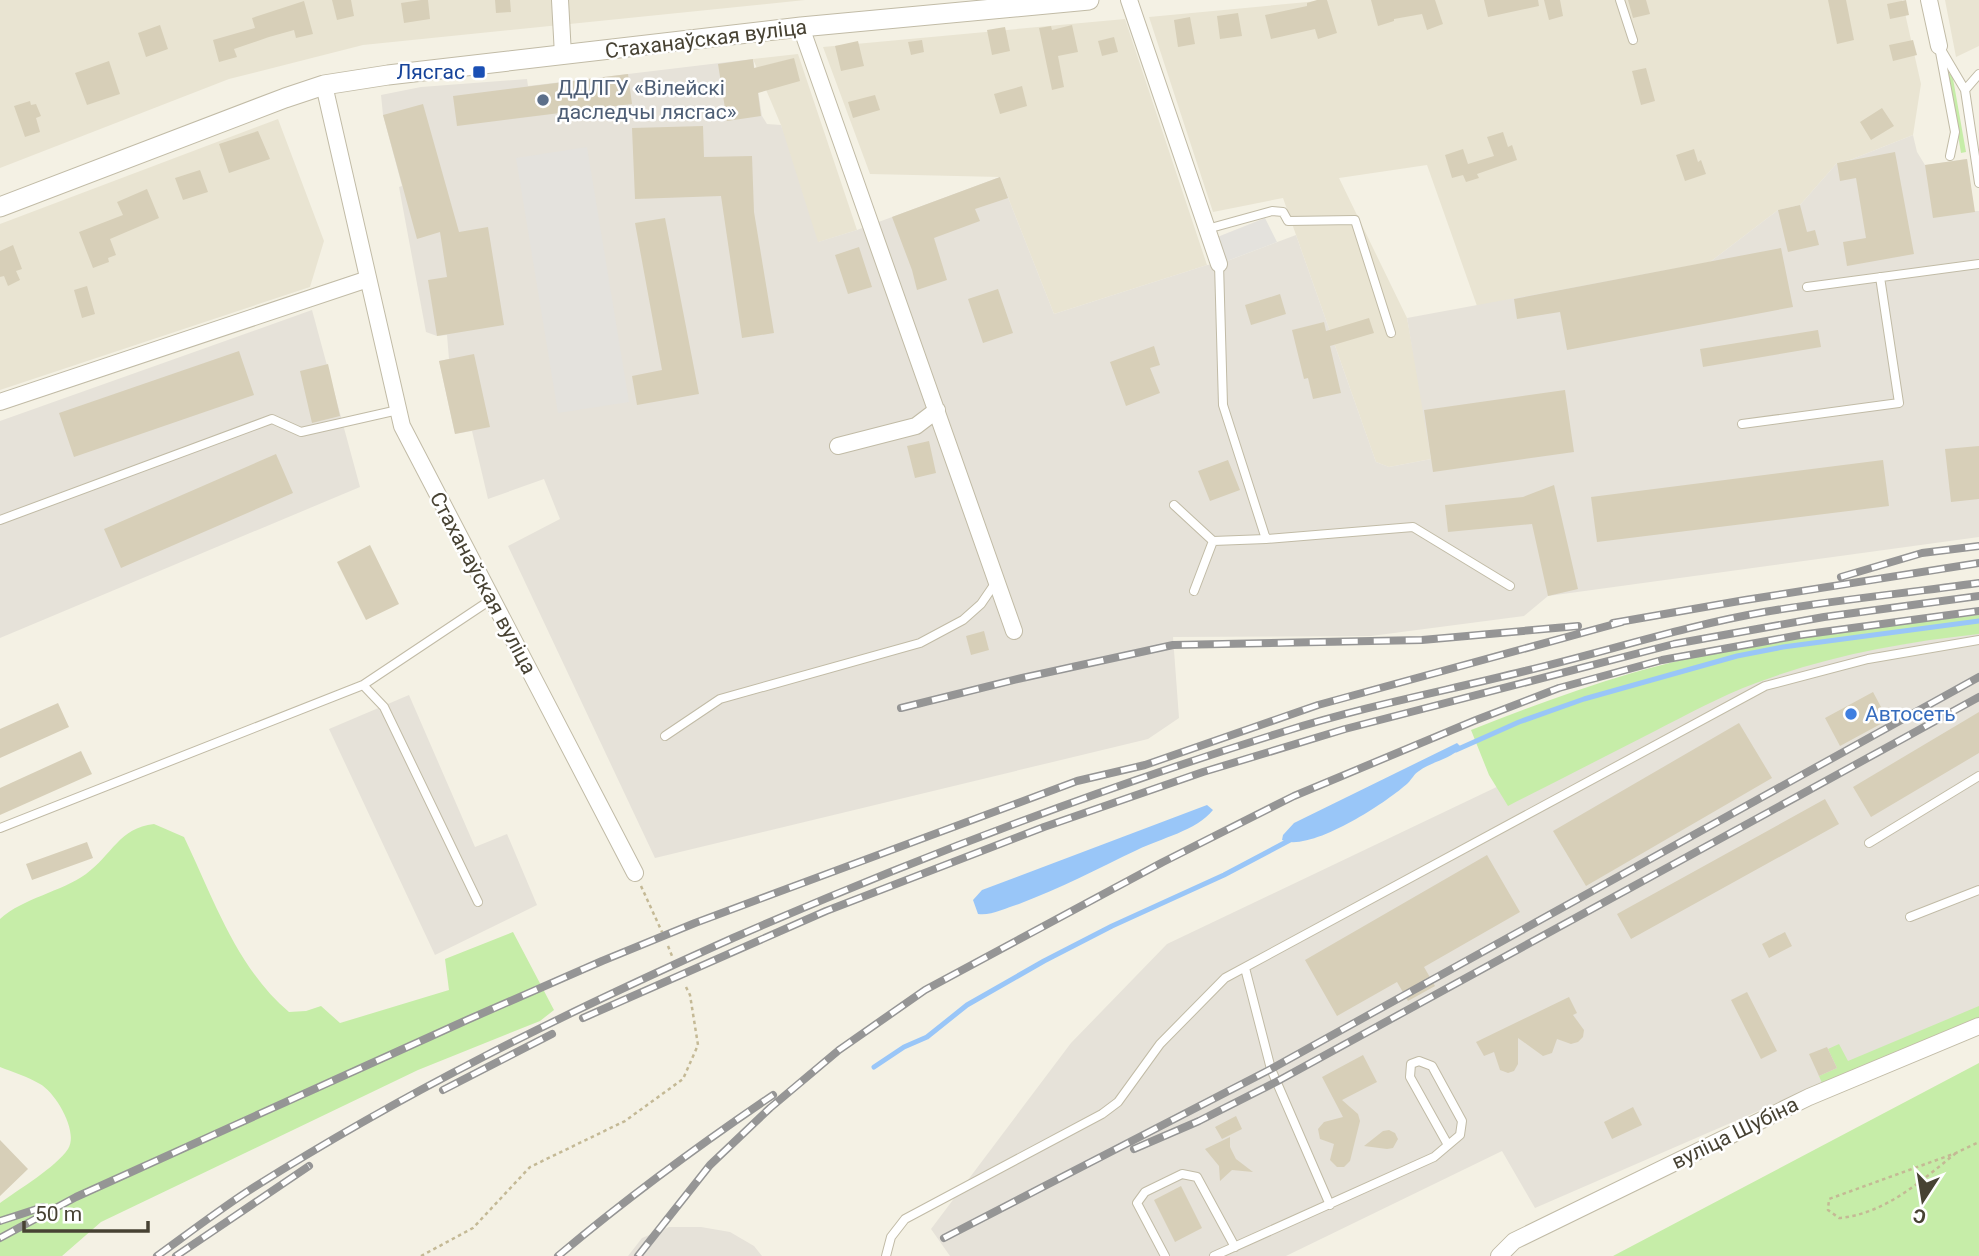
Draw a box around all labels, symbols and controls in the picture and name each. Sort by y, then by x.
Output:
street label: Стаханаўская вуліца [604,15,808,63]
place label: Лясгас [396,60,465,84]
marker: Лясгас [471,64,487,80]
place label: ДДЛГУ «Вілейскі даследчы лясгас» [557,76,737,124]
marker: ДДЛГУ «Вілейскі даследчы лясгас» [535,92,551,108]
street label: Стаханаўская вуліца [425,488,541,678]
place label: Автосеть [1865,702,1956,726]
marker: Автосеть [1843,706,1859,722]
street label: вуліца Шубіна [1668,1092,1802,1174]
north arrow [1888,1165,1958,1235]
scale bar [24,1190,149,1234]
text: 50 m [35,1202,82,1226]
text: С [1911,1204,1928,1229]

